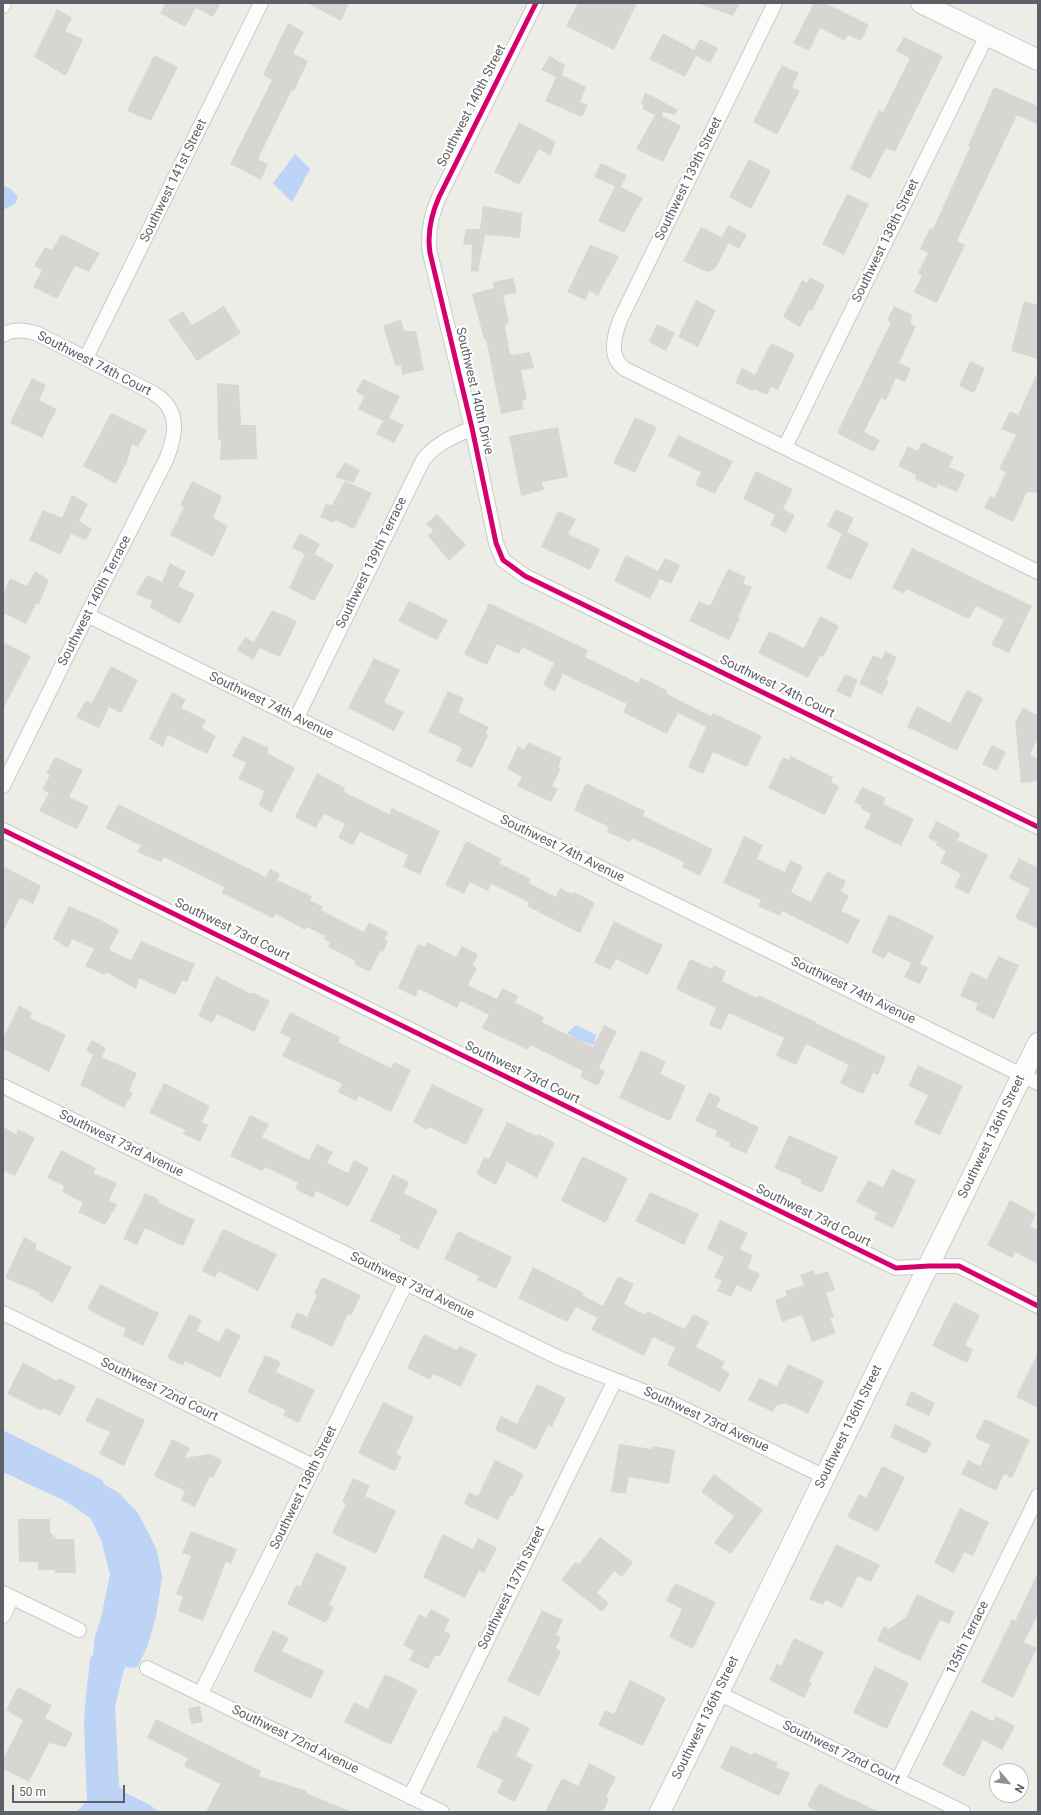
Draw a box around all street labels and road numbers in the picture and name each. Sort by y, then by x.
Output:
street label: Southwest 140th Street [434,42,510,170]
street label: Southwest 139th Street [652,115,726,243]
street label: Southwest 141st Street [137,117,211,245]
street label: Southwest 138th Street [849,177,923,305]
street label: Southwest 140th Drive [452,326,496,456]
street label: Southwest 74th Court [34,328,154,400]
street label: Southwest 139th Terrace [333,495,411,631]
street label: Southwest 140th Terrace [55,533,135,669]
street label: Southwest 74th Court [717,652,837,722]
street label: Southwest 74th Avenue [206,669,336,743]
street label: Southwest 74th Avenue [497,812,627,886]
street label: Southwest 73rd Court [172,895,292,965]
street label: Southwest 74th Avenue [788,954,918,1028]
street label: Southwest 73rd Court [462,1038,582,1108]
street label: Southwest 136th Street [955,1073,1029,1201]
street label: Southwest 73rd Avenue [56,1107,186,1181]
street label: Southwest 73rd Court [753,1181,873,1251]
street label: Southwest 73rd Avenue [347,1249,477,1323]
street label: Southwest 72nd Court [98,1355,220,1425]
street label: Southwest 136th Street [812,1363,886,1491]
street label: Southwest 73rd Avenue [641,1384,771,1456]
street label: Southwest 138th Street [267,1424,341,1552]
street label: Southwest 137th Street [475,1524,549,1652]
street label: 135th Terrace [943,1599,993,1677]
street label: Southwest 136th Street [669,1654,743,1782]
street label: Southwest 72nd Avenue [229,1702,361,1778]
street label: Southwest 72nd Court [780,1718,902,1788]

